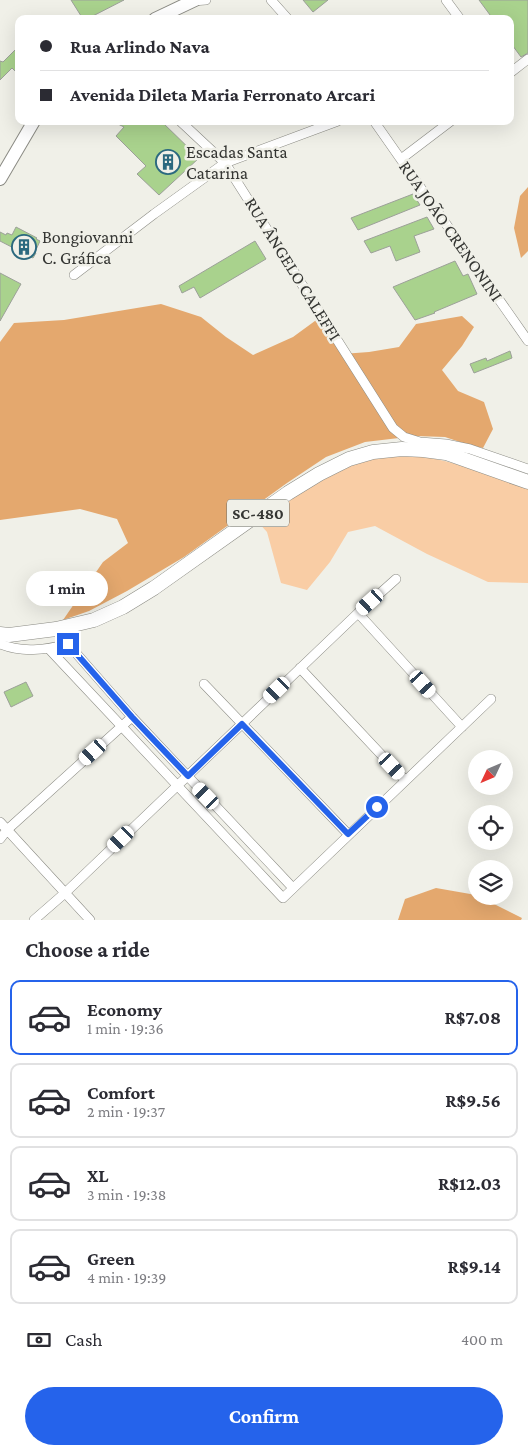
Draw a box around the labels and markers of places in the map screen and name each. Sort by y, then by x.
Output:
place label: Escadas Santa Catarina [186,142,288,183]
building icon: Escadas Santa Catarina [155,149,181,175]
place label: Bongiovanni C. Gráfica [42,227,134,268]
building icon: Bongiovanni C. Gráfica [11,234,37,260]

